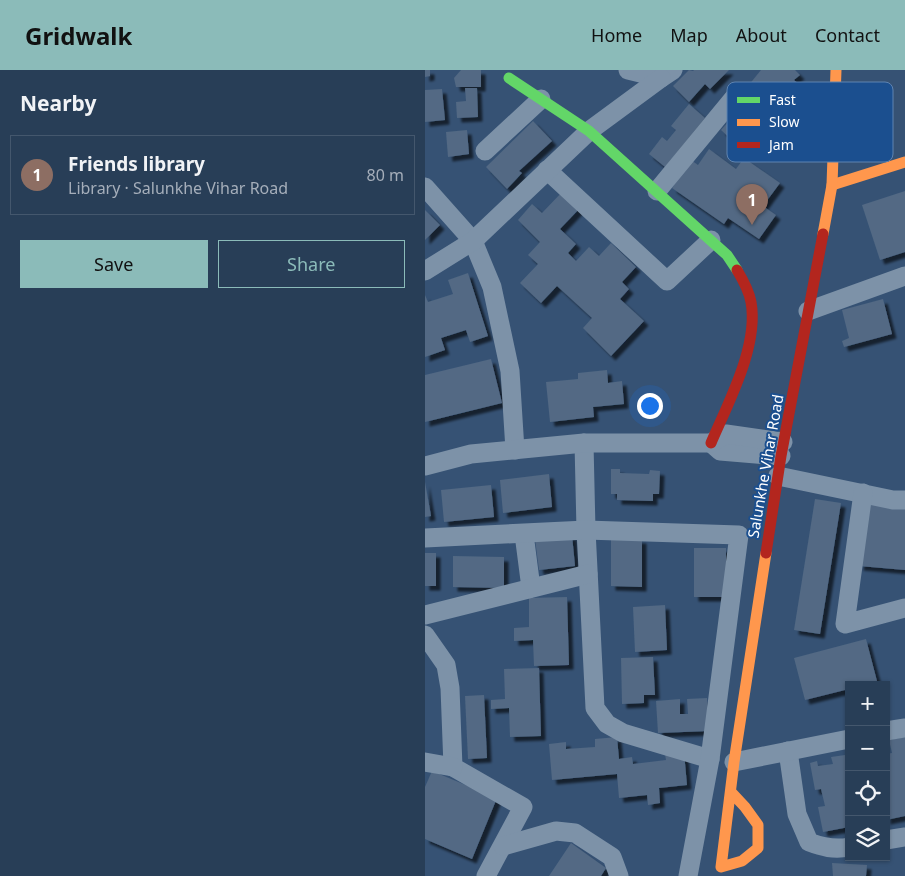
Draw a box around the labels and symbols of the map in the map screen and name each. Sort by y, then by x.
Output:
legend [727,82,893,162]
text: Fast [769,90,796,109]
text: Slow [769,112,800,131]
text: Jam [767,135,794,154]
pin: 1 [736,184,768,225]
your location [637,393,663,419]
street label: Salunkhe Vihar Road [743,393,787,539]

